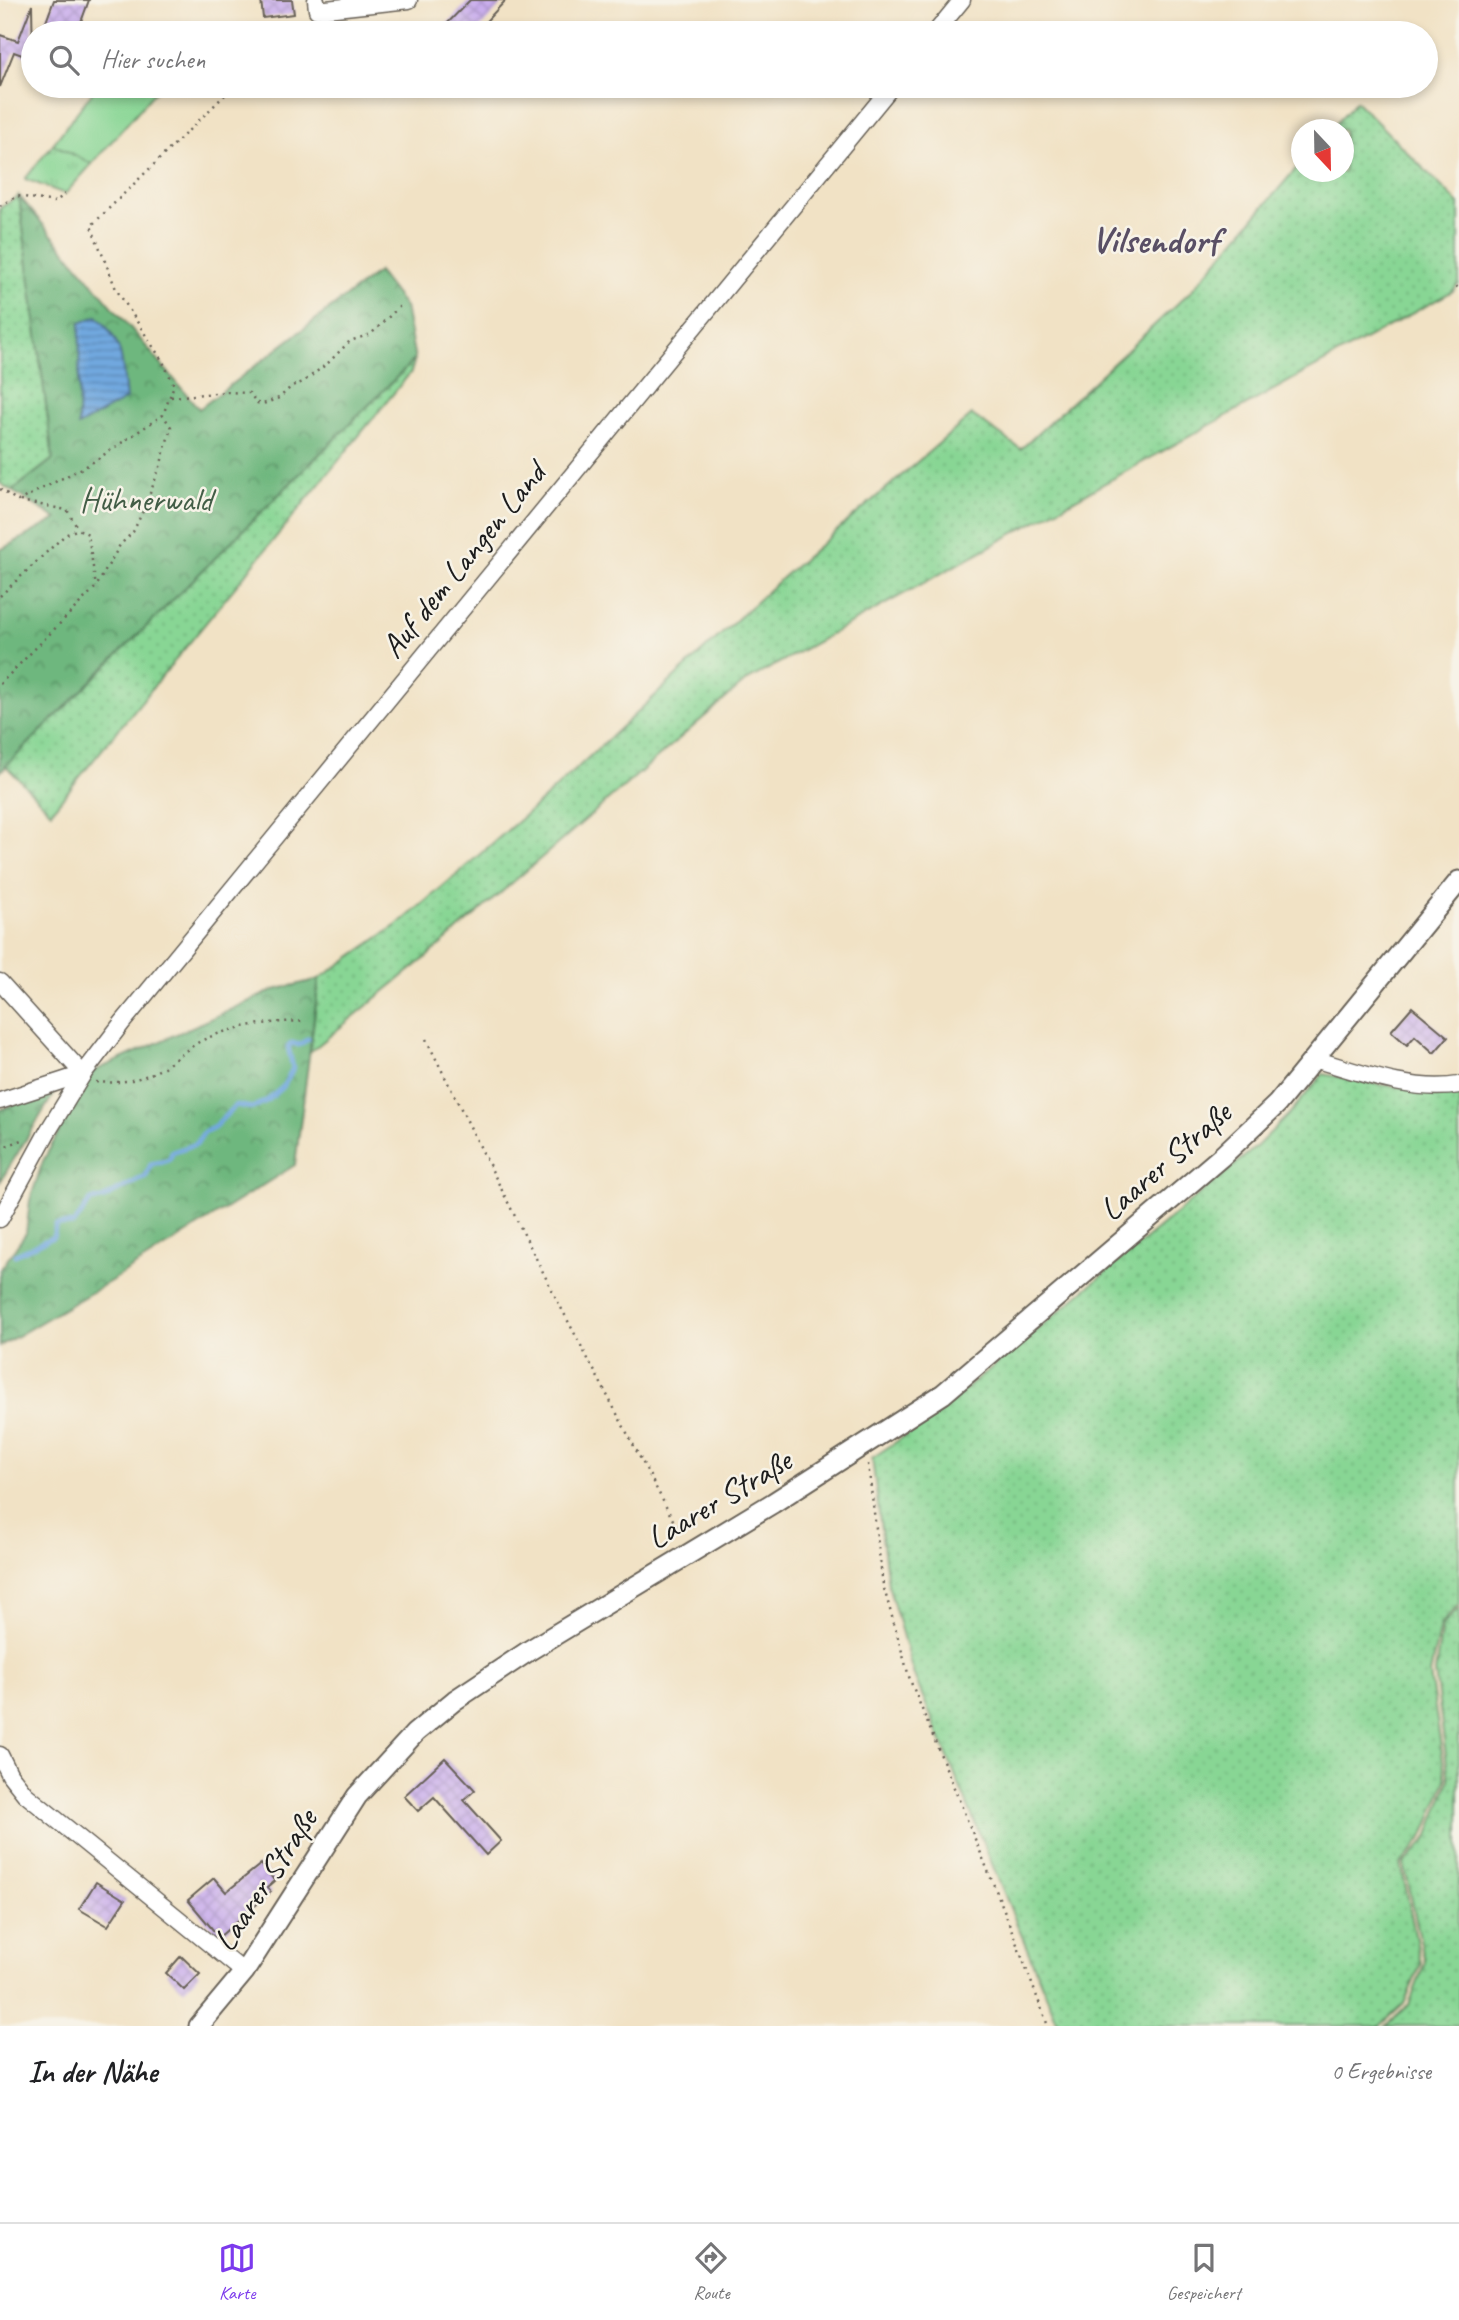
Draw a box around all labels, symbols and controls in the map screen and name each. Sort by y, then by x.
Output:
search box [21,21,1438,98]
icon: search [45,41,83,79]
text: Hier suchen [101,43,205,76]
north arrow [1291,119,1354,182]
district label: Vilsendorf [1092,216,1227,263]
street label: Auf dem Langen Land [371,450,558,666]
park label: Hühnerwald [80,479,217,521]
street label: Laarer Straße [1090,1091,1241,1230]
street label: Laarer Straße [639,1438,801,1558]
street label: Laarer Straße [204,1799,328,1959]
text: In der Nähe [28,2053,157,2091]
text: 0 Ergebnisse [1331,2057,1431,2086]
tab: Karte [218,2239,256,2305]
tab: Route [692,2239,730,2305]
tab: Gespeichert [1167,2239,1241,2305]

